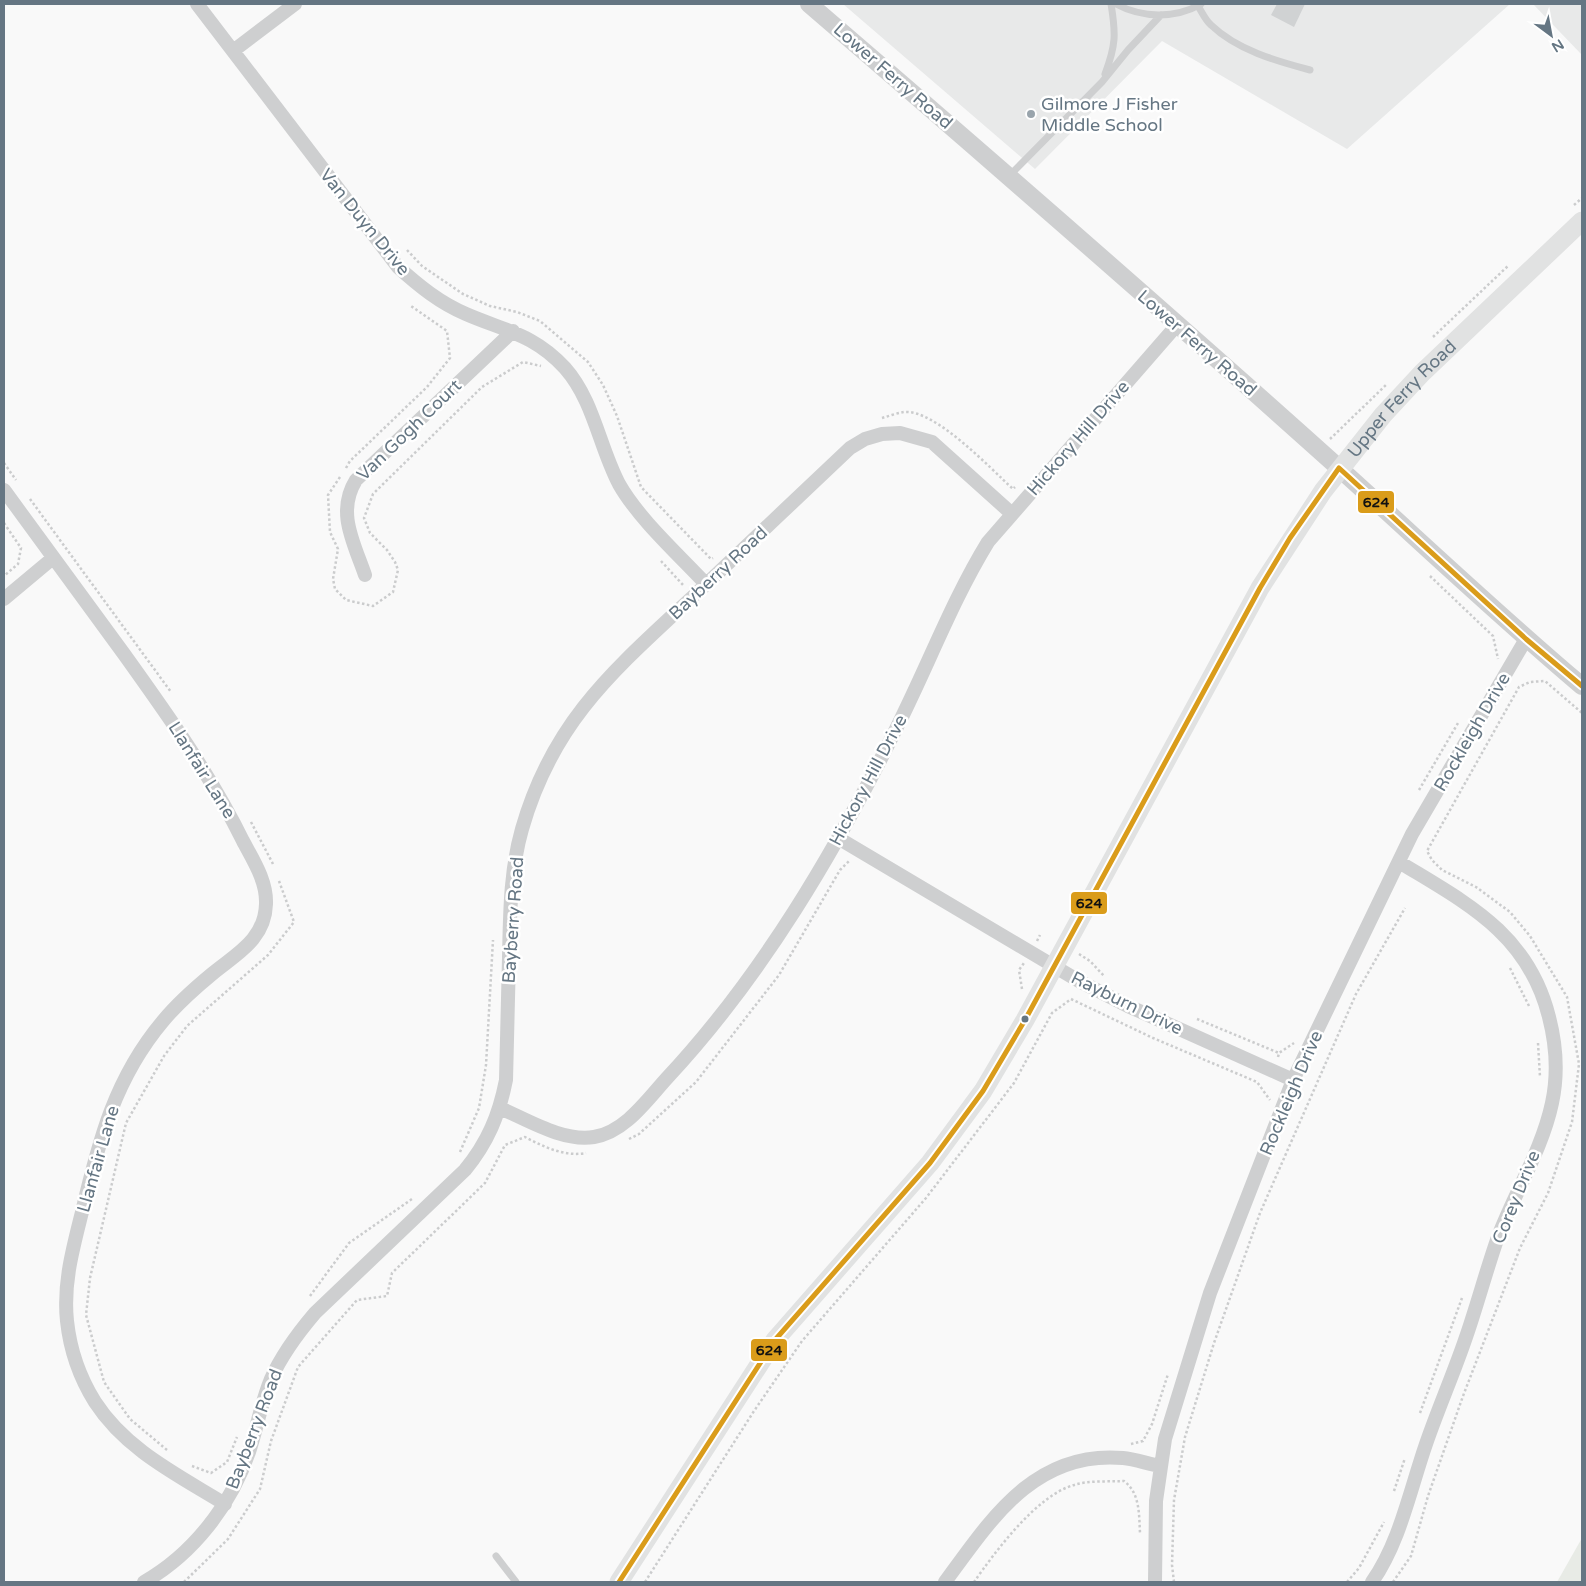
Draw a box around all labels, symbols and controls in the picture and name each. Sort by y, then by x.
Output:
north arrow [1526,10,1576,60]
street label: Lower Ferry Road [829,18,957,134]
text: N [1548,35,1567,56]
place label: Gilmore J Fisher Middle School [1041,93,1178,136]
marker: Gilmore J Fisher Middle School [1025,108,1037,120]
street label: Van Duyn Drive [315,164,415,280]
street label: Lower Ferry Road [1133,285,1261,401]
street label: Upper Ferry Road [1343,335,1461,462]
street label: Van Gogh Court [352,375,466,485]
street label: Hickory Hill Drive [1022,376,1134,500]
line badge: 624 [1357,490,1395,514]
text: 624 [1363,494,1389,511]
street label: Bayberry Road [664,522,772,624]
street label: Rockleigh Drive [1429,669,1515,795]
street label: Hickory Hill Drive [824,711,912,849]
street label: Llanfair Lane [164,717,240,823]
street label: Bayberry Road [498,856,528,984]
line badge: 624 [1070,891,1108,915]
text: 624 [1076,895,1102,912]
street label: Rayburn Drive [1068,966,1186,1040]
unlabelled marker [1020,1014,1030,1024]
street label: Rockleigh Drive [1255,1027,1327,1159]
street label: Llanfair Lane [72,1103,124,1215]
street label: Corey Drive [1487,1147,1545,1247]
line badge: 624 [750,1338,788,1362]
text: 624 [756,1342,782,1359]
street label: Bayberry Road [221,1366,287,1492]

